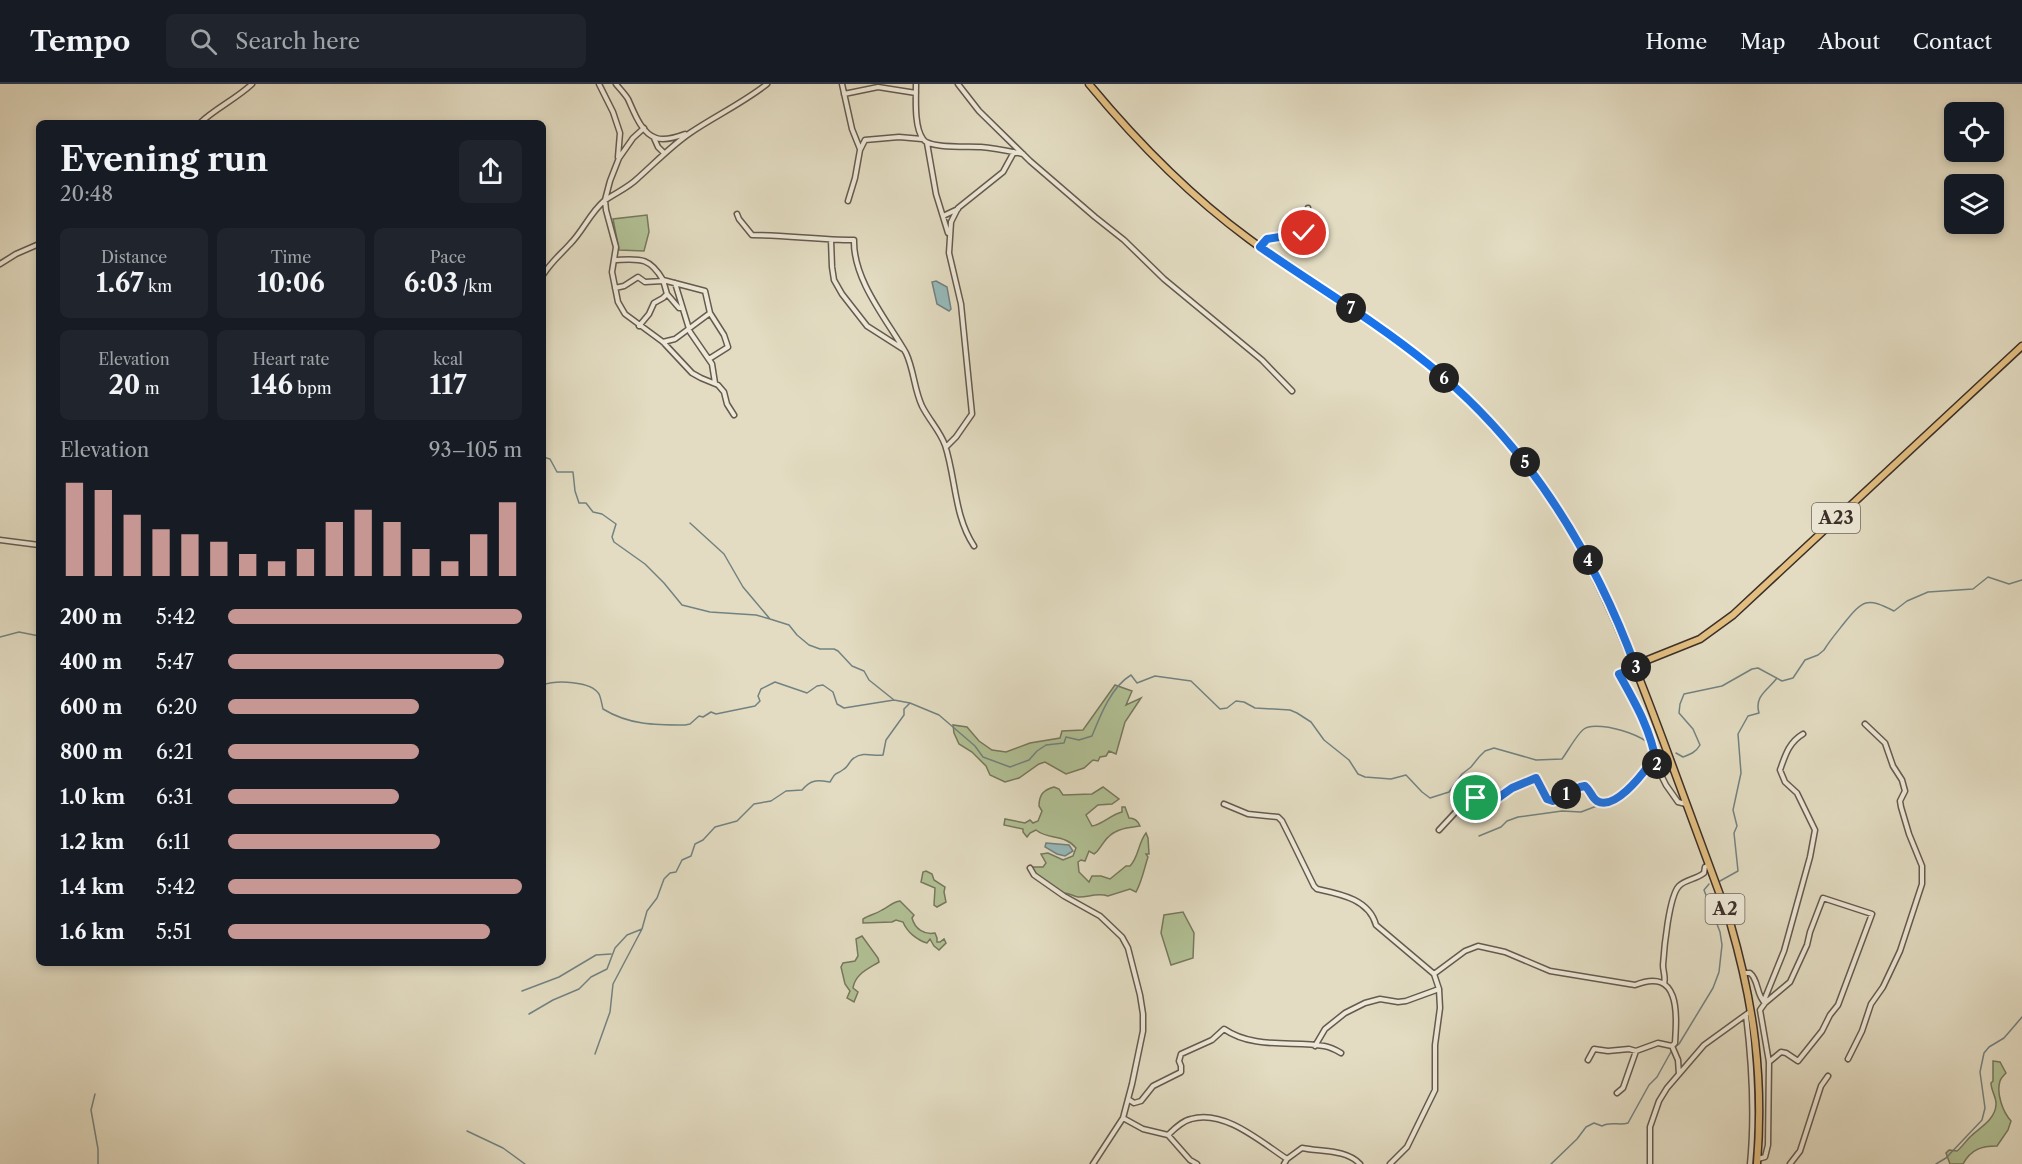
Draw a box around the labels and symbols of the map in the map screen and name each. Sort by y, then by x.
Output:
pin [1278,207,1329,258]
pin: 7 [1336,293,1366,323]
pin: 6 [1429,363,1459,393]
pin: 5 [1510,447,1540,477]
road number: A23 [1812,503,1860,533]
pin: 4 [1573,545,1603,575]
pin: 3 [1621,652,1651,682]
pin: 2 [1642,749,1672,779]
pin [1450,772,1501,823]
pin: 1 [1551,779,1581,809]
road number: A2 [1706,894,1744,924]

